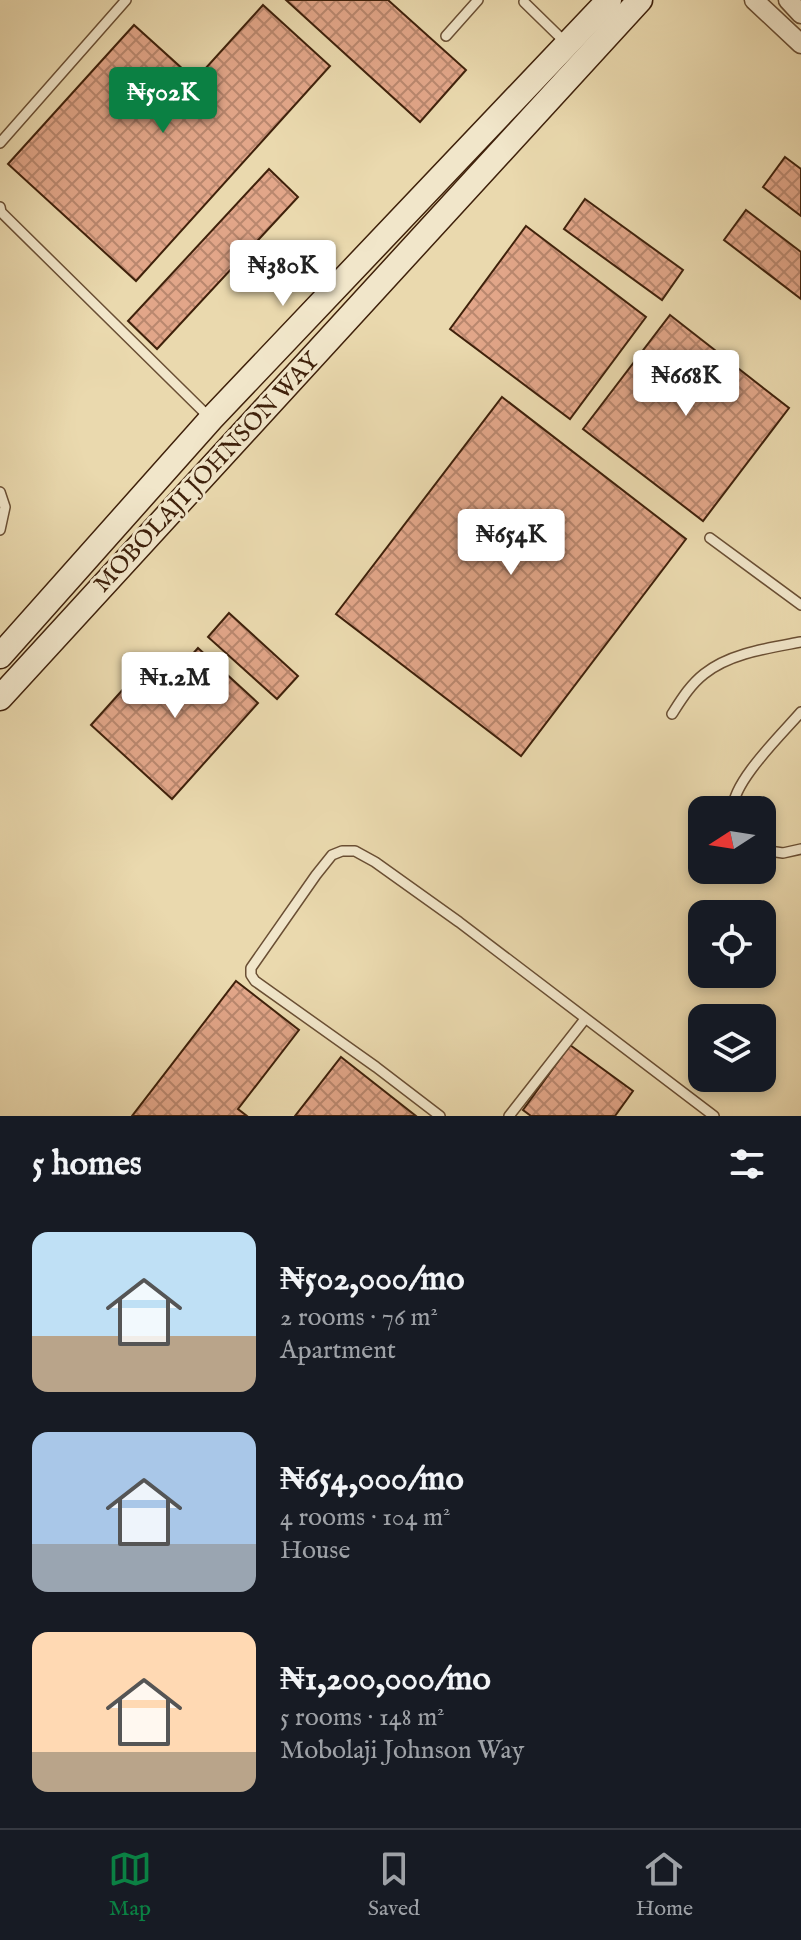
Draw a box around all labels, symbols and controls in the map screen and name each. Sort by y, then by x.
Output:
pin: ₦502K [107,67,219,135]
text: ₦502K [127,76,199,109]
pin: ₦380K [227,240,339,308]
text: ₦380K [248,249,318,282]
street label: MOBOLAJI JOHNSON WAY [87,345,328,600]
pin: ₦668K [630,350,742,418]
text: ₦668K [651,359,721,392]
pin: ₦654K [455,509,567,577]
text: ₦654K [476,518,546,551]
pin: ₦1.2M [119,652,231,720]
text: ₦1.2M [140,661,210,694]
north arrow [688,796,776,884]
map controls [688,796,776,1092]
button: locate [688,900,776,988]
button: layers [688,1004,776,1092]
icon: filters [725,1142,769,1186]
text: 5 homes [32,1143,142,1186]
text: ₦502,000/mo [280,1258,465,1301]
icon: home [96,1264,192,1360]
text: 2 rooms · 76 m² [280,1301,438,1334]
text: Apartment [280,1334,396,1367]
text: ₦654,000/mo [280,1458,464,1501]
icon: home [96,1464,192,1560]
text: 4 rooms · 104 m² [280,1501,450,1534]
text: House [280,1534,350,1567]
text: ₦1,200,000/mo [280,1658,491,1701]
icon: home [96,1664,192,1760]
text: 5 rooms · 148 m² [280,1701,445,1734]
text: Mobolaji Johnson Way [280,1734,524,1767]
tab: Map [108,1847,152,1923]
tab: Saved [368,1847,420,1923]
tab: Home [636,1847,693,1923]

